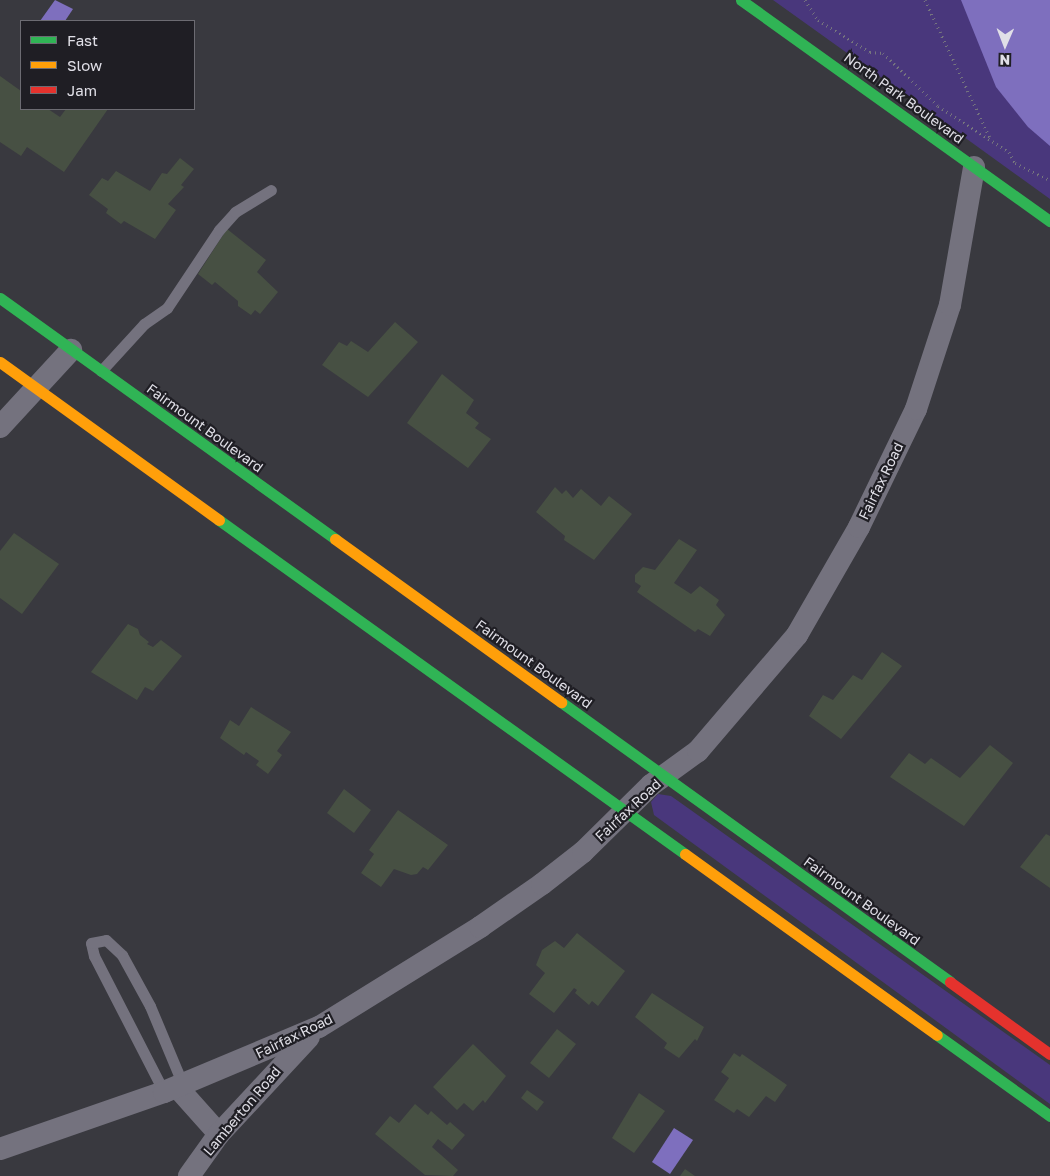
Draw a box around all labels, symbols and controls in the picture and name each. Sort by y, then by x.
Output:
legend [20,20,195,110]
north arrow [980,20,1030,70]
text: Fast [67,31,98,49]
street label: North Park Boulevard [841,49,967,147]
text: N [999,52,1010,69]
text: Slow [67,56,102,74]
text: Jam [67,81,97,99]
street label: Fairmount Boulevard [144,380,266,476]
street label: Fairfax Road [855,440,907,522]
street label: Fairmount Boulevard [473,616,595,712]
street label: Fairfax Road [592,775,664,845]
street label: Fairmount Boulevard [801,853,923,949]
street label: Fairfax Road [253,1010,335,1062]
street label: Lamberton Road [200,1063,284,1159]

